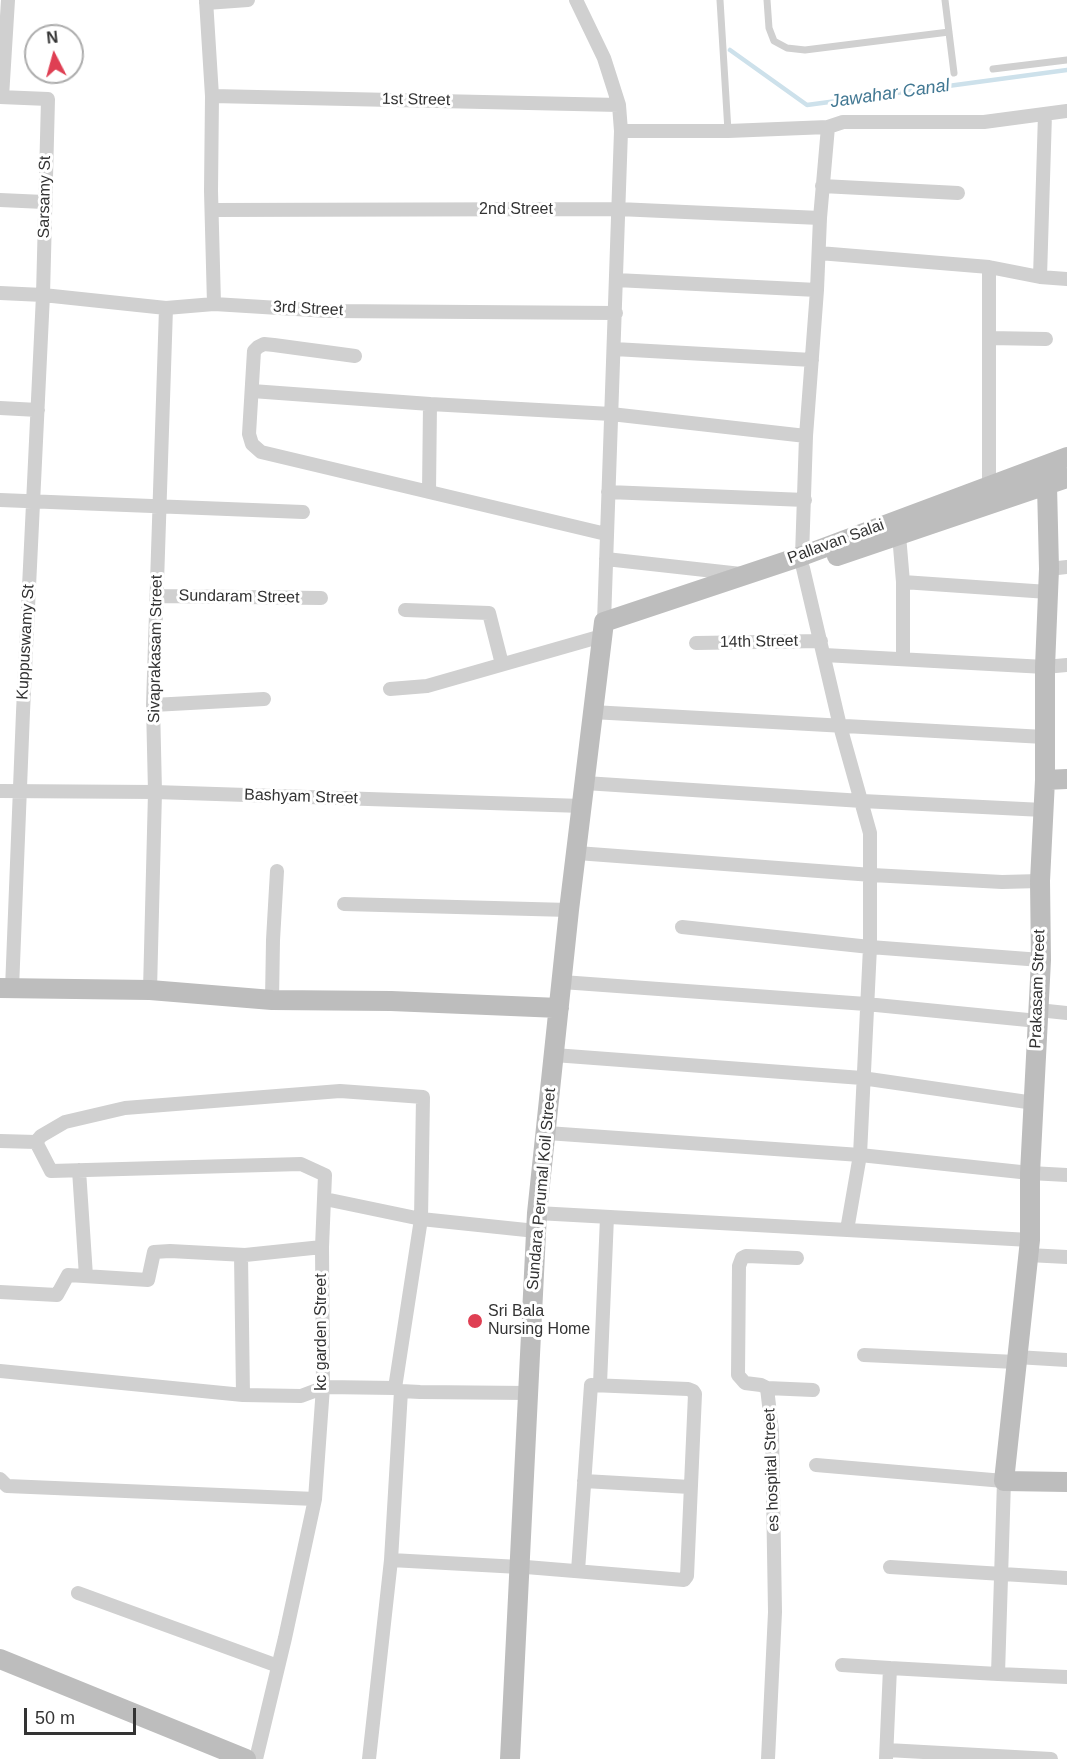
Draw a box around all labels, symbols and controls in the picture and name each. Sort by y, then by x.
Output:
north arrow [24,24,84,84]
text: N [46,29,59,47]
water label: Jawahar Canal [829,75,951,113]
street label: 1st Street [382,90,450,110]
street label: Sarsamy St [35,155,55,239]
street label: 2nd Street [479,200,553,220]
street label: 3rd Street [272,298,344,320]
street label: Pallavan Salai [785,516,887,568]
street label: Sivaprakasam Street [145,575,167,723]
street label: Kuppuswamy St [13,584,39,700]
street label: Sundaram Street [178,586,300,608]
street label: 14th Street [720,632,798,652]
street label: Bashyam Street [244,785,358,809]
street label: Prakasam Street [1026,929,1050,1049]
street label: Sundara Perumal Koil Street [524,1087,560,1291]
street label: kc garden Street [312,1273,332,1391]
place label: Sri Bala Nursing Home [488,1302,590,1340]
marker: Sri Bala Nursing Home [466,1312,484,1330]
street label: es hospital Street [760,1408,784,1532]
scale bar [27,1696,140,1734]
text: 50 m [35,1708,75,1728]

